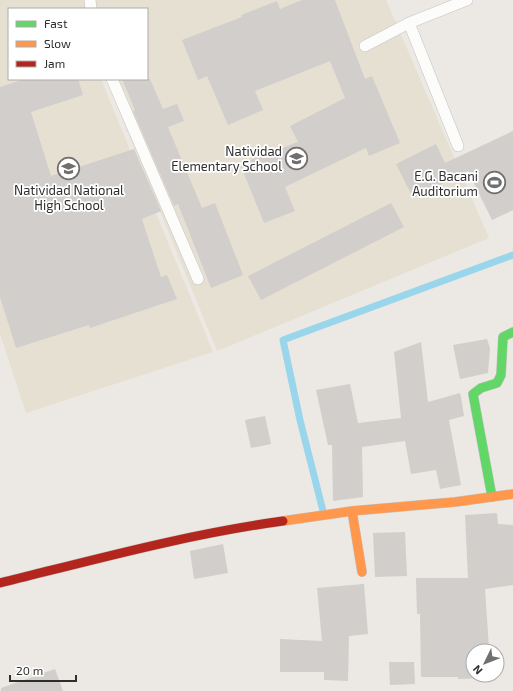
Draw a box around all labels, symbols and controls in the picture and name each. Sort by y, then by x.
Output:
legend [8,8,148,80]
text: Fast [44,16,68,30]
text: Slow [44,36,71,50]
text: Jam [44,56,65,70]
place label: Natividad Elementary School [171,143,282,174]
school or university icon: Natividad Elementary School [284,145,310,171]
school or university icon: Natividad National High School [56,155,82,181]
place label: E.G. Bacani Auditorium [412,168,478,199]
sports icon: E.G. Bacani Auditorium [481,170,507,196]
place label: Natividad National High School [14,182,124,213]
north arrow [465,643,505,683]
scale bar [10,657,76,683]
text: 20 m [16,663,43,677]
text: N [470,663,485,678]

